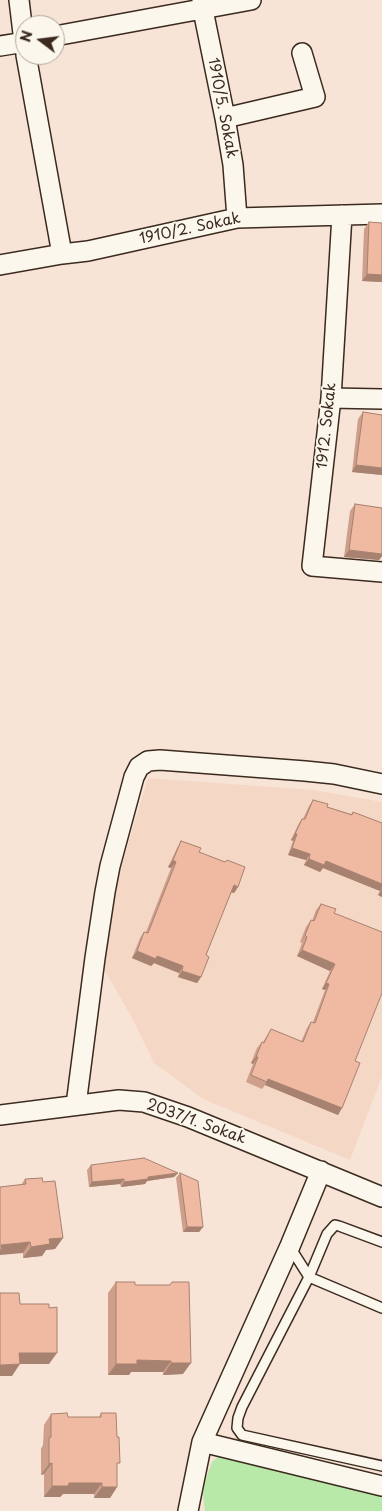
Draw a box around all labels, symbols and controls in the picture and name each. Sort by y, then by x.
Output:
north arrow [15,15,65,65]
text: N [14,28,38,44]
street label: 1910/5. Sokak [203,56,241,160]
street label: 1910/2. Sokak [138,210,242,248]
street label: 1912. Sokak [314,382,340,470]
street label: 2037/1. Sokak [144,1096,248,1148]

